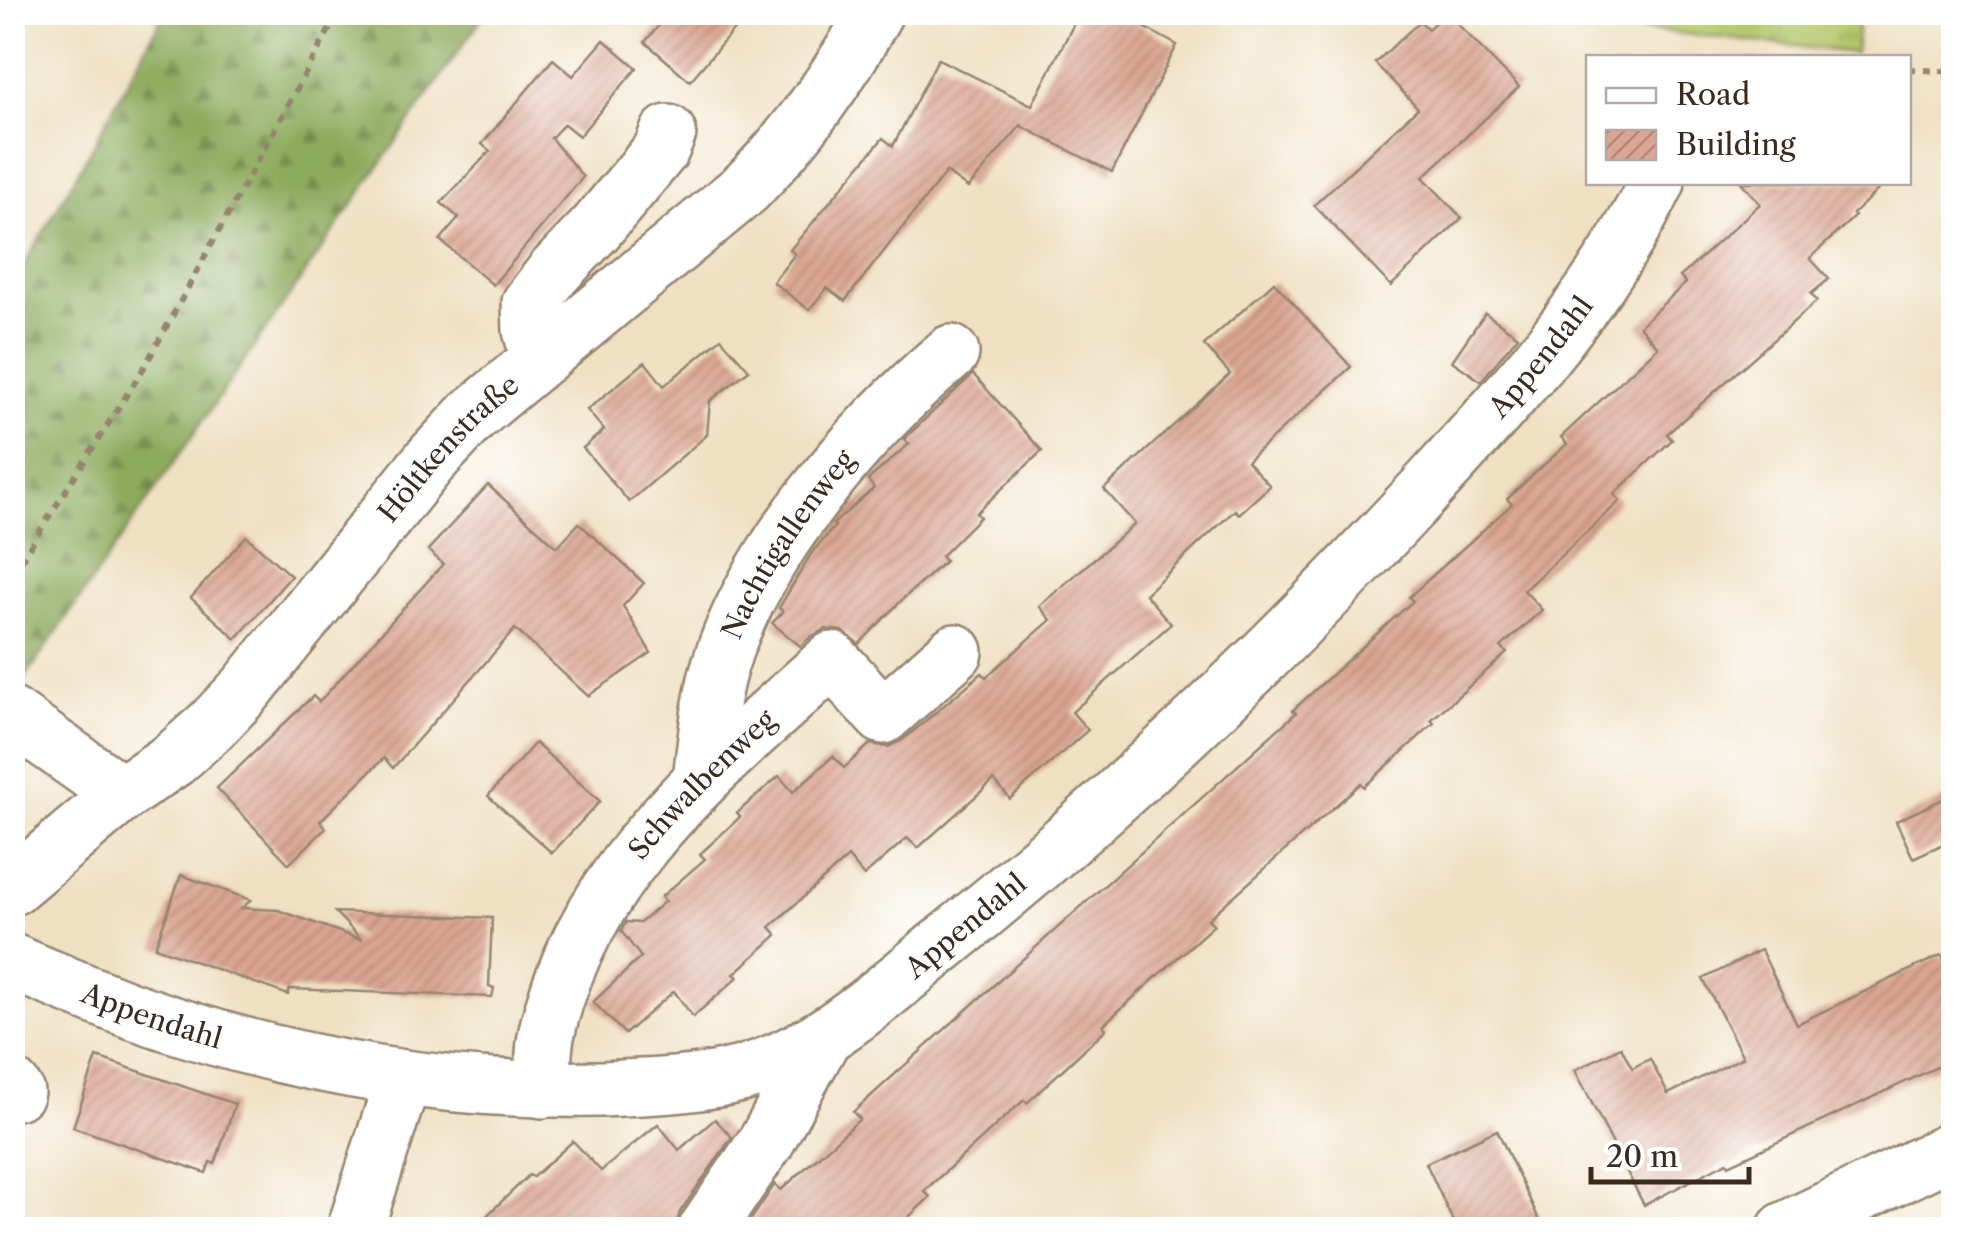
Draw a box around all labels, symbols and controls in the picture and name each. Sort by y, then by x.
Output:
legend [1586,55,1911,185]
text: Road [1676,76,1750,113]
text: Building [1676,126,1796,163]
street label: Appendahl [1481,290,1600,425]
street label: Höltkenstraße [371,367,525,529]
street label: Nachtigallenweg [714,442,862,644]
street label: Schwalbenweg [621,702,782,866]
street label: Appendahl [898,866,1033,986]
street label: Appendahl [76,975,226,1056]
scale bar [1591,1122,1748,1184]
text: 20 m [1606,1138,1678,1175]

